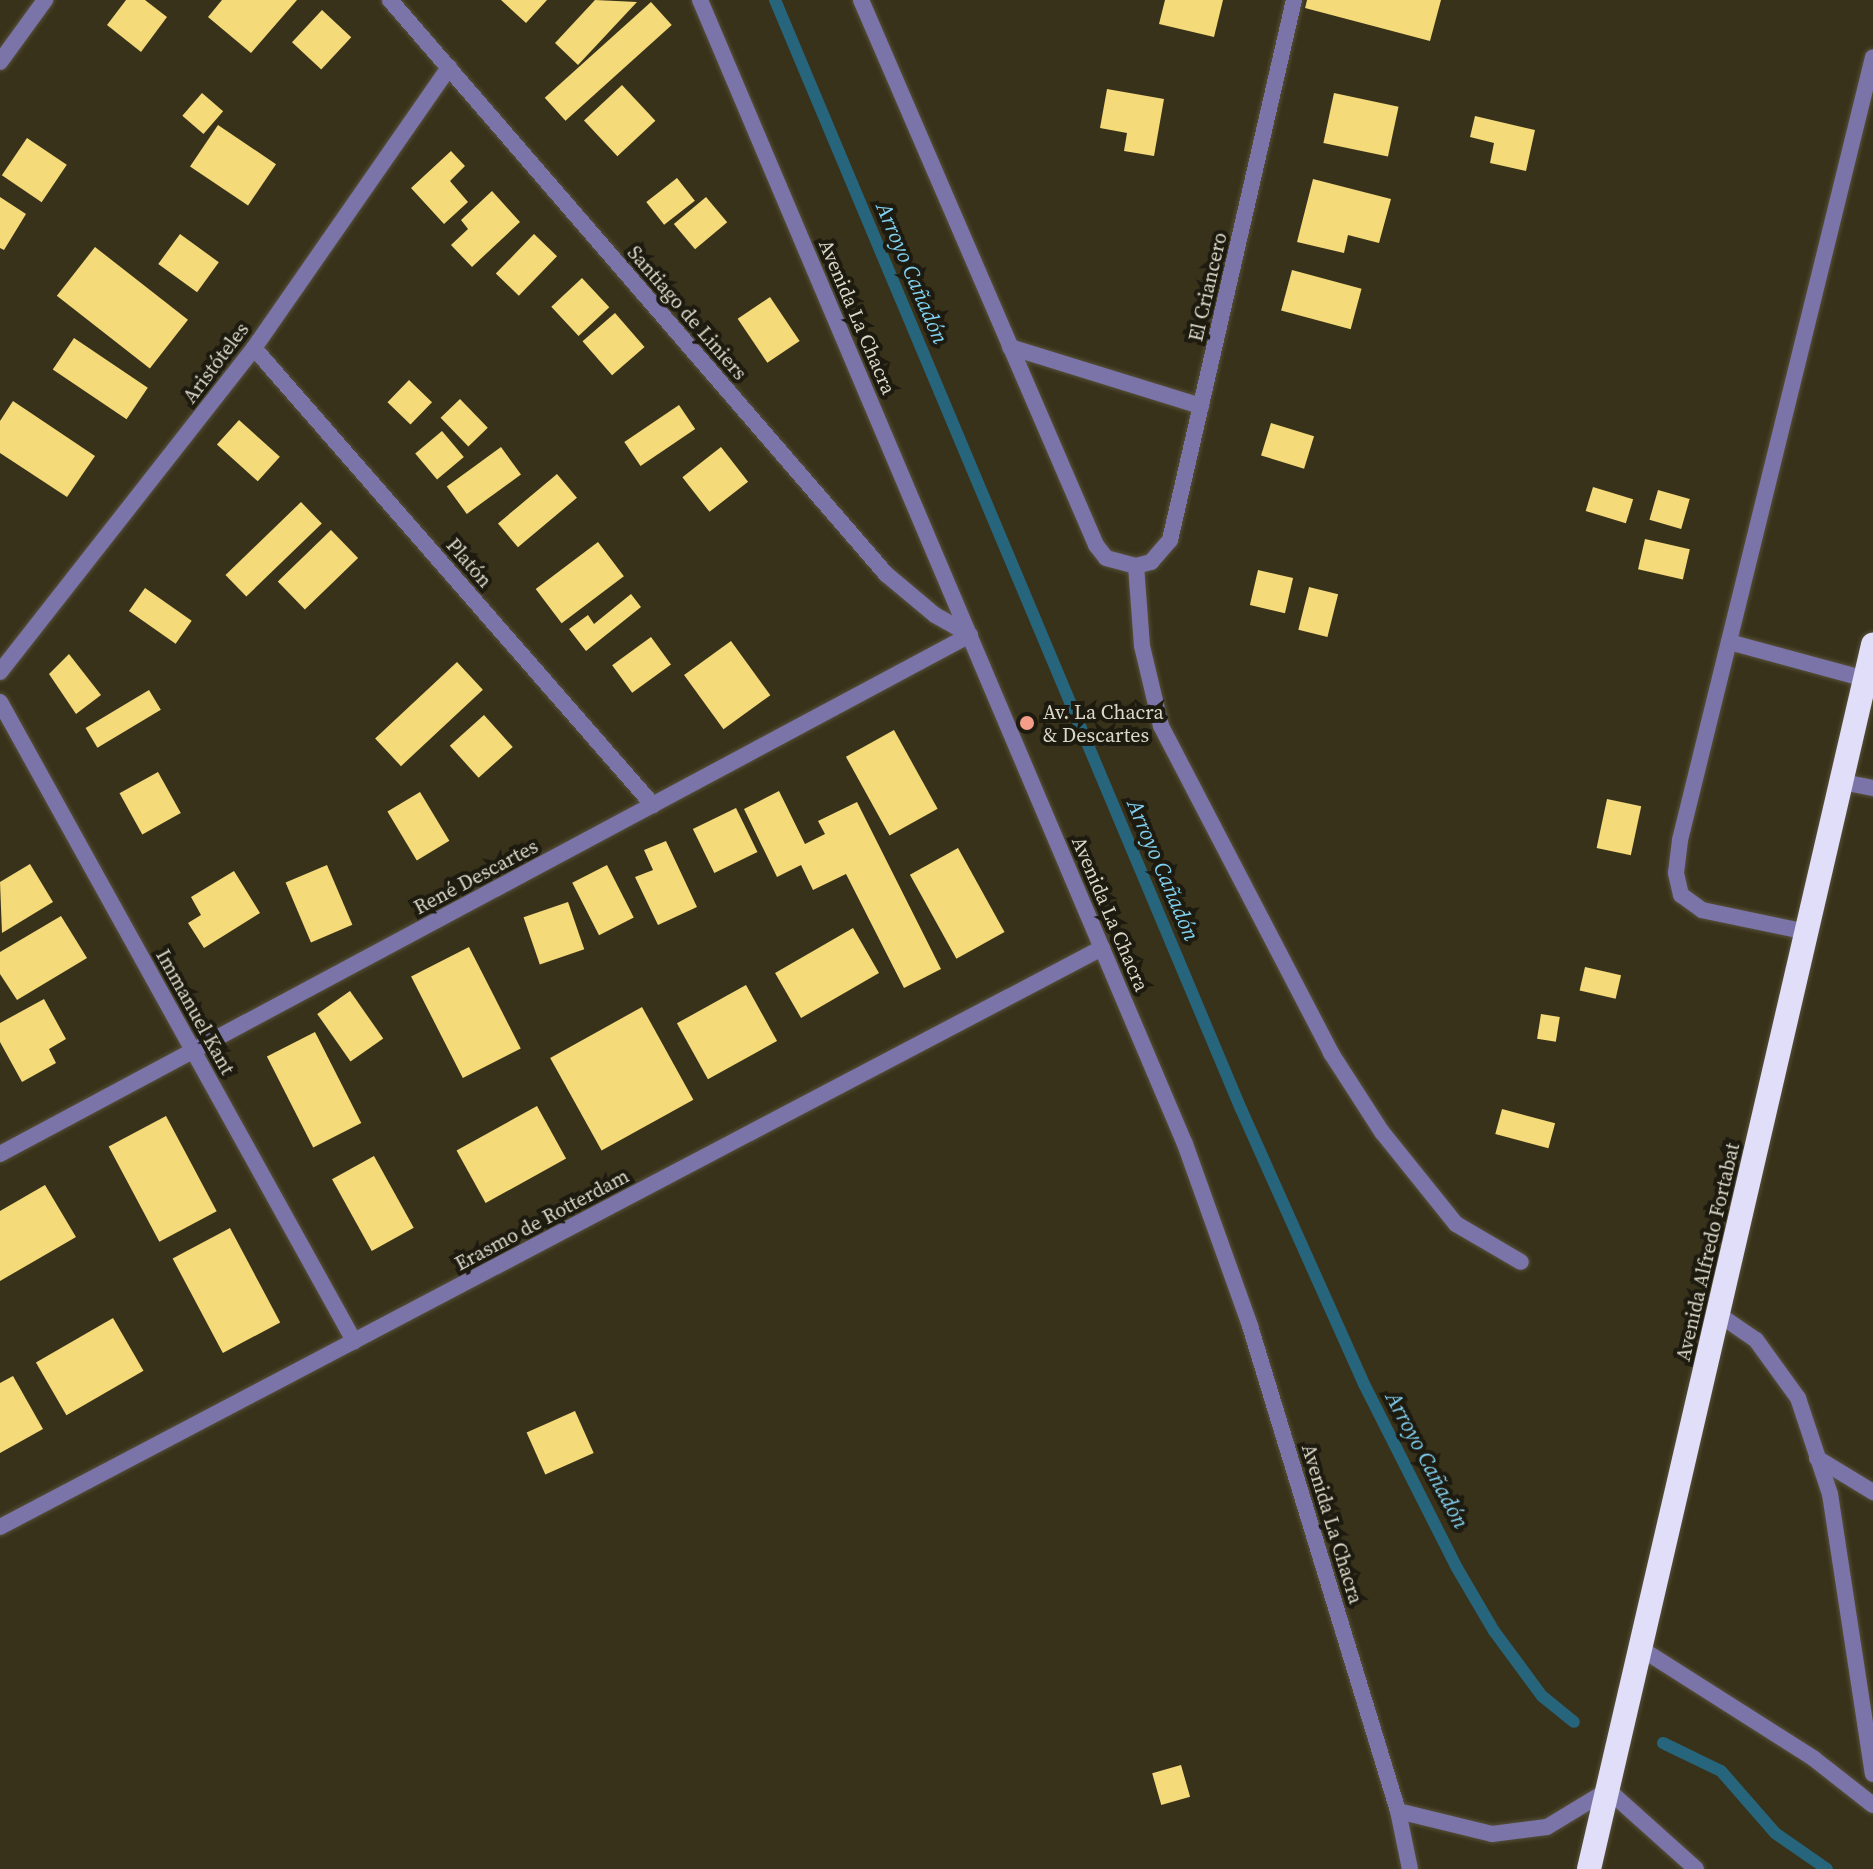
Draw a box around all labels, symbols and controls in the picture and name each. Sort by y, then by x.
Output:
water label: Arroyo Cañadón [870,198,954,348]
street label: El Criancero [1184,230,1232,344]
street label: Avenida La Chacra [814,236,900,398]
street label: Santiago de Liniers [622,241,752,385]
street label: Aristóteles [178,318,254,408]
street label: Platón [441,533,497,593]
place label: Av. La Chacra & Descartes [1043,700,1164,747]
marker: Av. La Chacra & Descartes [1018,714,1036,732]
water label: Arroyo Cañadón [1121,795,1205,945]
street label: Avenida La Chacra [1067,833,1153,995]
street label: René Descartes [410,834,542,920]
street label: Immanuel Kant [151,945,239,1079]
street label: Avenida Alfredo Fortabat [1671,1141,1745,1363]
street label: Erasmo de Rotterdam [451,1164,633,1276]
water label: Arroyo Cañadón [1380,1387,1474,1533]
street label: Avenida La Chacra [1296,1441,1368,1607]

